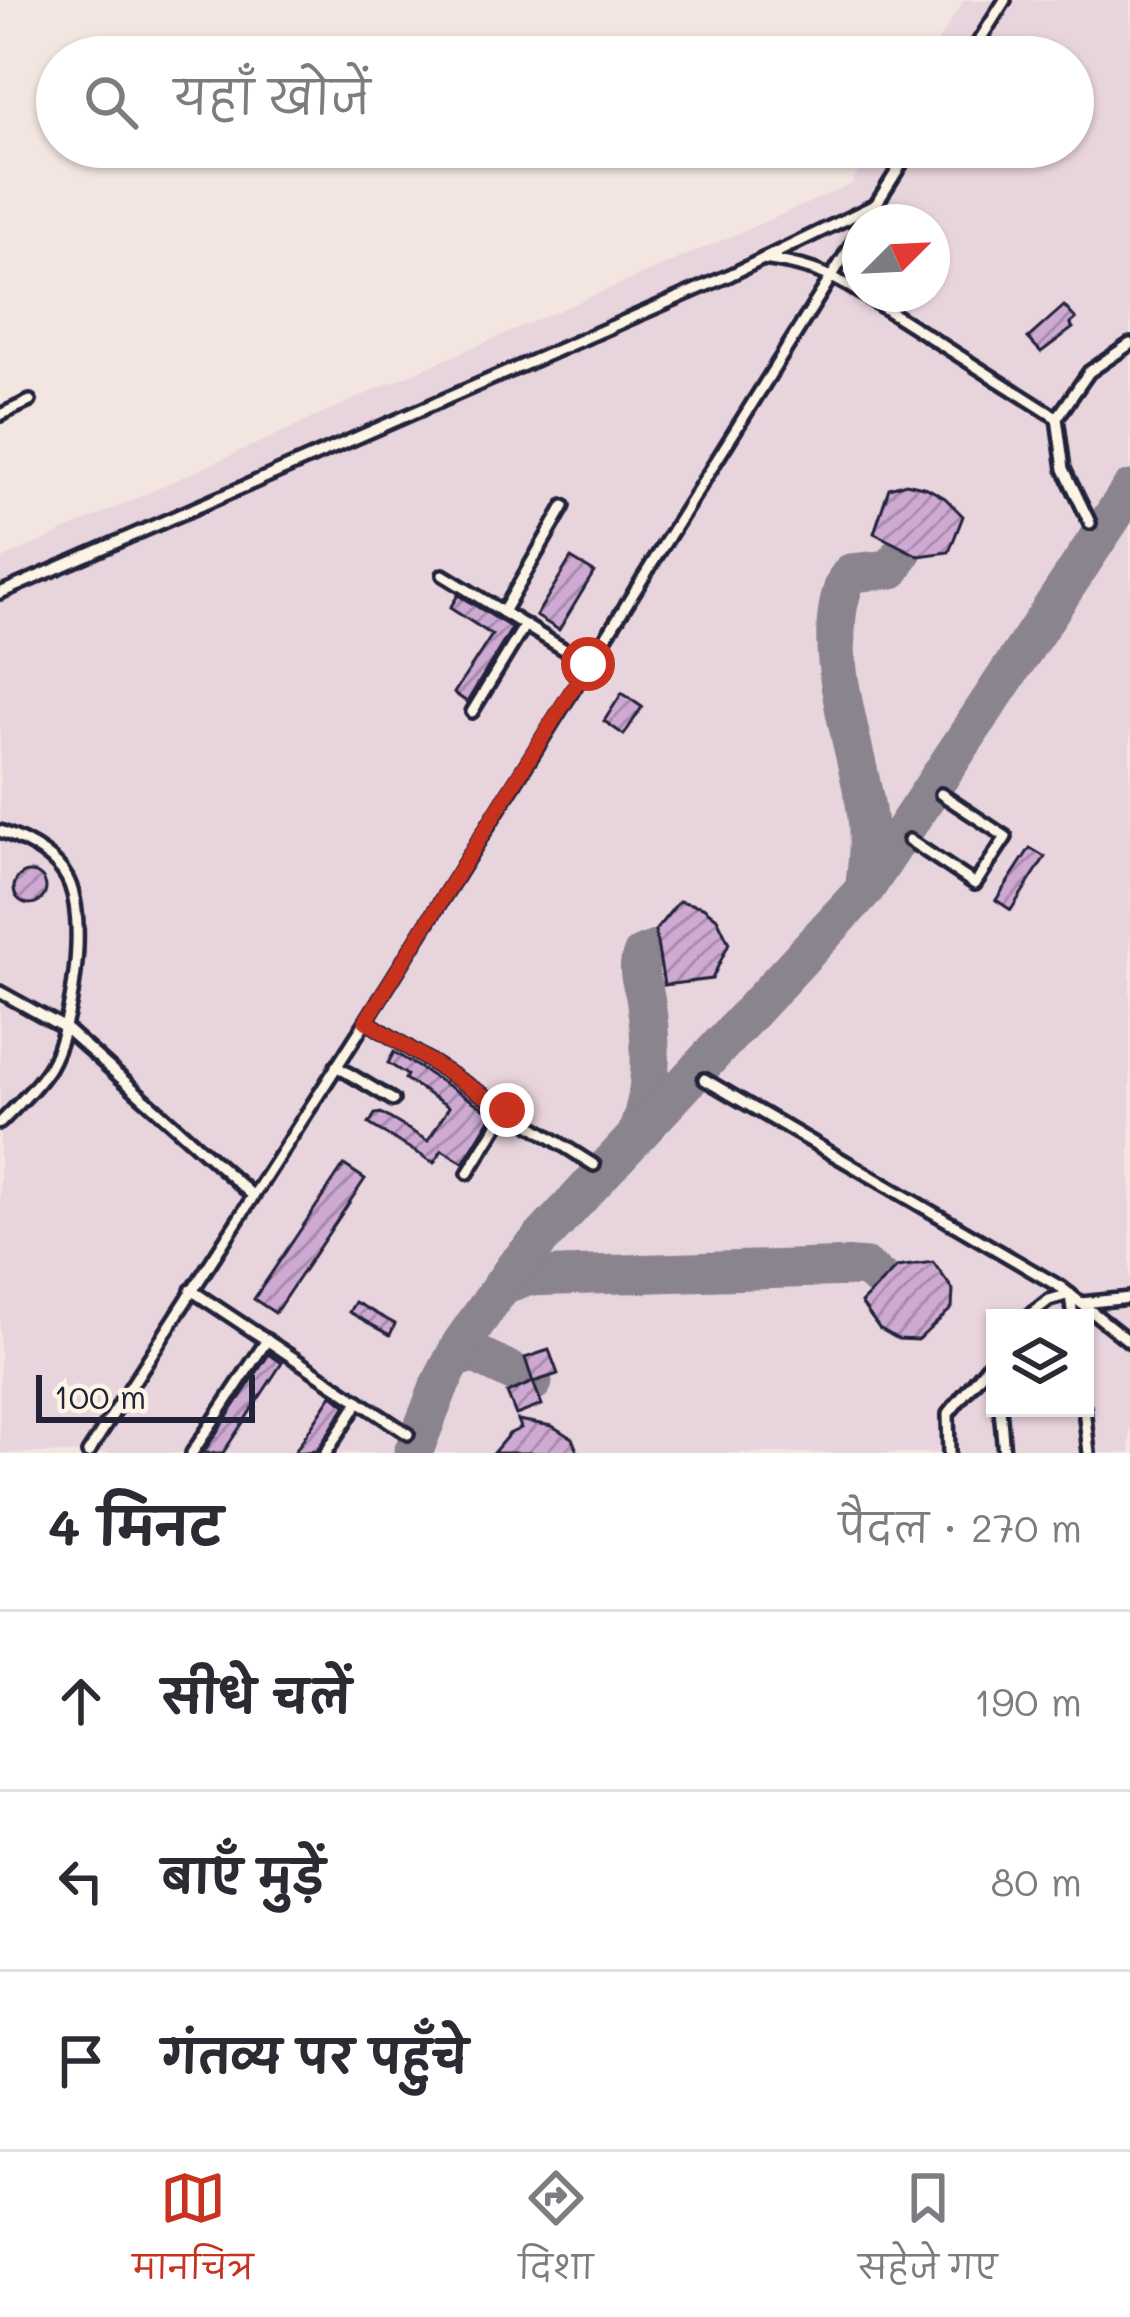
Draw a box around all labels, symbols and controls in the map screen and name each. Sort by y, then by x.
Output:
search box [36,36,1094,168]
text: यहाँ खोजें [174,67,370,125]
icon: search [78,69,144,135]
north arrow [842,204,950,312]
route start [561,637,615,691]
route end [480,1083,534,1137]
map controls [986,1309,1094,1417]
button: layers [986,1309,1094,1417]
scale bar [36,1369,255,1422]
text: 100 m [54,1374,146,1417]
text: 4 मिनट [48,1491,222,1558]
text: पैदल · 270 m [839,1501,1082,1552]
text: सीधे चलें [162,1666,351,1724]
icon: ahead [48,1668,114,1734]
text: 190 m [974,1675,1082,1726]
text: बाएँ मुड़ें [162,1846,325,1904]
icon: left [48,1848,114,1914]
text: 80 m [991,1855,1082,1906]
text: गंतव्य पर पहुँचे [162,2026,468,2084]
icon: arrive [48,2028,114,2094]
tab: मानचित्र [132,2165,254,2304]
tab: दिशा [519,2165,593,2304]
tab: सहेजे गए [858,2165,998,2304]

